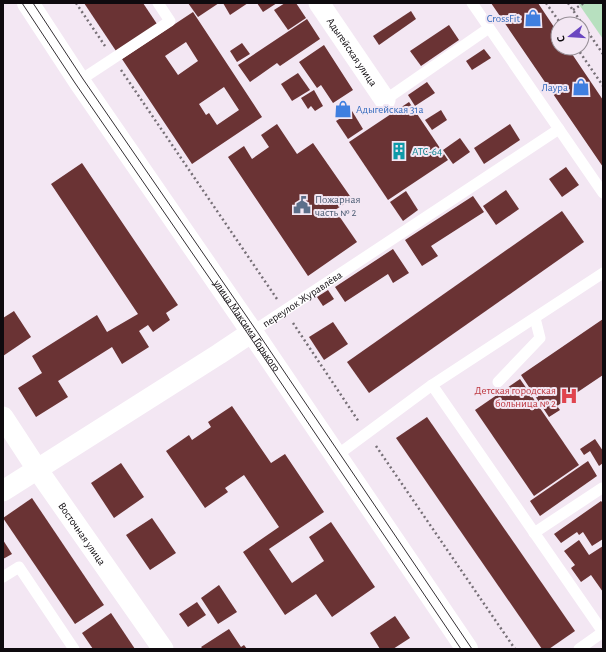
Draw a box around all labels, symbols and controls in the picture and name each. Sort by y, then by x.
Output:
shop icon: CrossFit [523,8,543,28]
place label: CrossFit [487,13,520,24]
street label: Адыгейская улица [325,15,379,88]
north arrow [550,16,590,56]
text: С [555,34,567,43]
shop icon: Лаура [571,77,591,97]
place label: Лаура [541,82,568,93]
shop icon: Адыгейская 31а [333,99,353,119]
place label: Адыгейская 31а [356,104,423,115]
building icon: АТС-64 [389,141,409,161]
place label: АТС-64 [412,146,442,157]
place label: Пожарная часть № 2 [315,194,361,218]
public building icon: Пожарная часть № 2 [292,195,312,215]
street label: переулок Журавлёва [260,269,344,329]
street label: улица Максима Горького [212,277,283,373]
place label: Детская городская больница № 2 [474,385,556,409]
hospital icon: Детская городская больница № 2 [559,386,579,406]
street label: Восточная улица [56,500,108,567]

